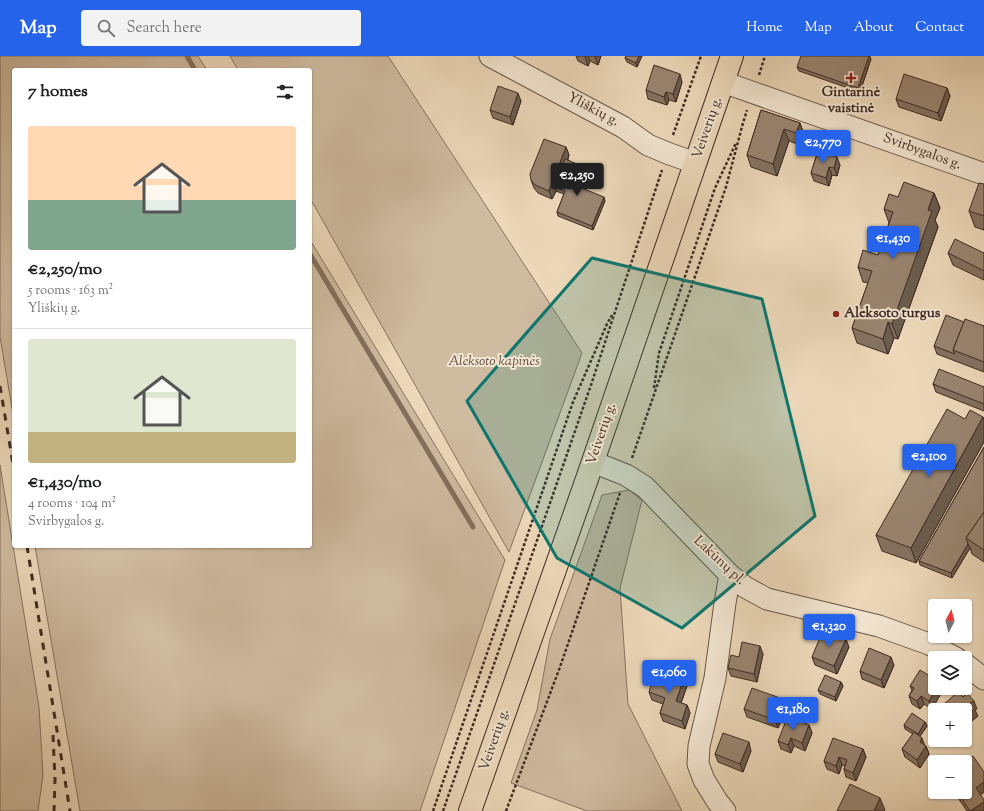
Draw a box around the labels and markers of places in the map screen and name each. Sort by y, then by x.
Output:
marker: Gintarinė vaistinė [846,73,856,83]
place label: Gintarinė vaistinė [822,83,881,119]
pin: €2,770 [790,130,856,164]
pin: €2,250 [544,163,610,197]
pin: €1,430 [860,226,926,260]
place label: Aleksoto turgus [844,304,941,324]
marker: Aleksoto turgus [831,309,841,319]
pin: €2,100 [896,444,962,478]
pin: €1,320 [796,614,862,648]
pin: €1,060 [636,660,702,694]
pin: €1,180 [760,697,826,731]

